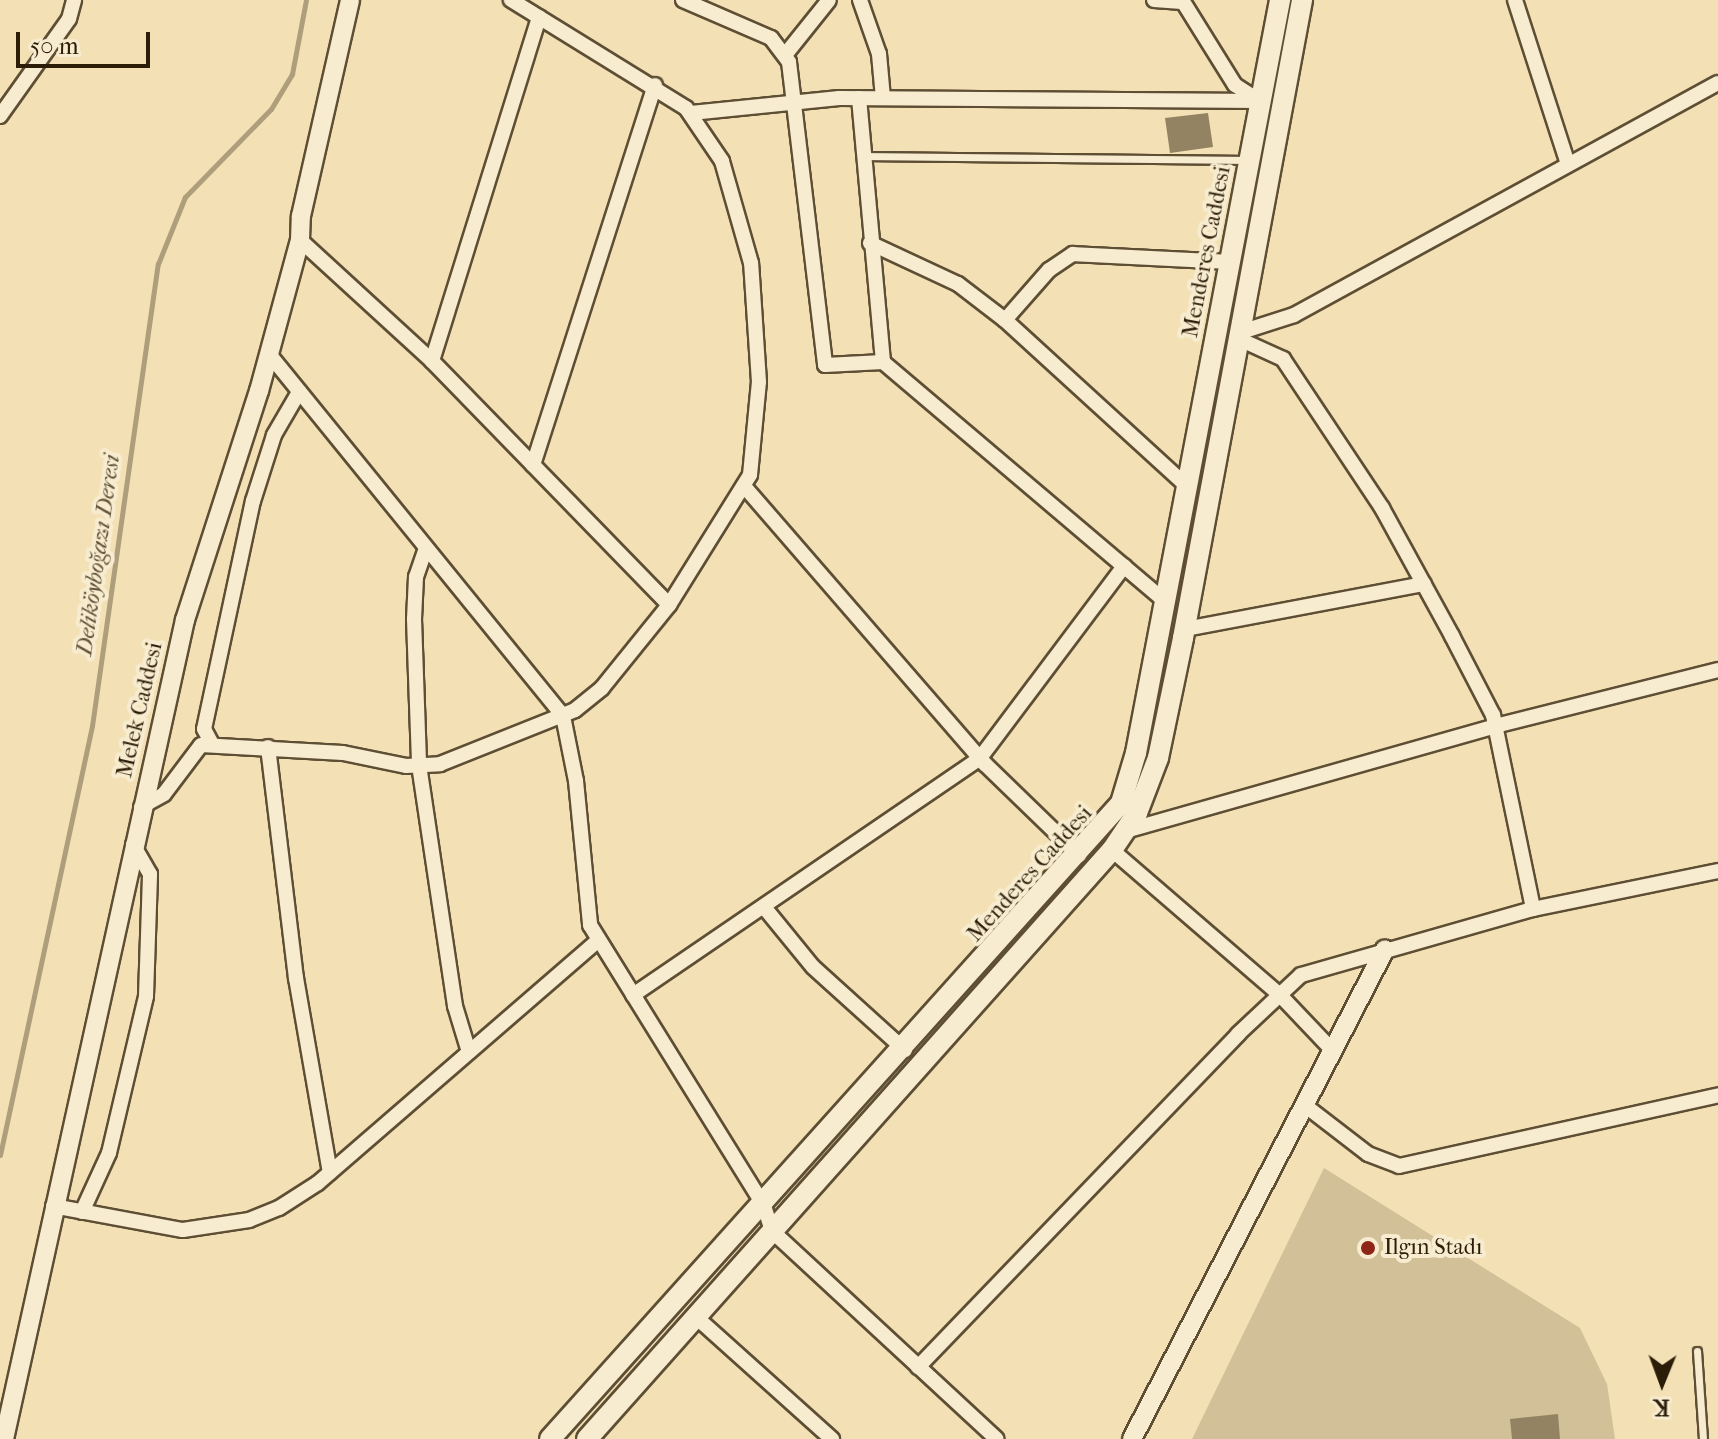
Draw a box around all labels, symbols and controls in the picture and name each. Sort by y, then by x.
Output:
scale bar [20,16,154,66]
text: 50 m [30,32,79,60]
street label: Menderes Caddesi [1177,164,1237,340]
water label: Deliköyboğazı Deresi [70,453,126,657]
street label: Melek Caddesi [112,640,168,780]
street label: Menderes Caddesi [962,801,1098,947]
place label: Ilgın Stadı [1384,1235,1482,1261]
marker: Ilgın Stadı [1359,1239,1377,1257]
north arrow [1622,1343,1702,1423]
text: K [1653,1394,1670,1420]

